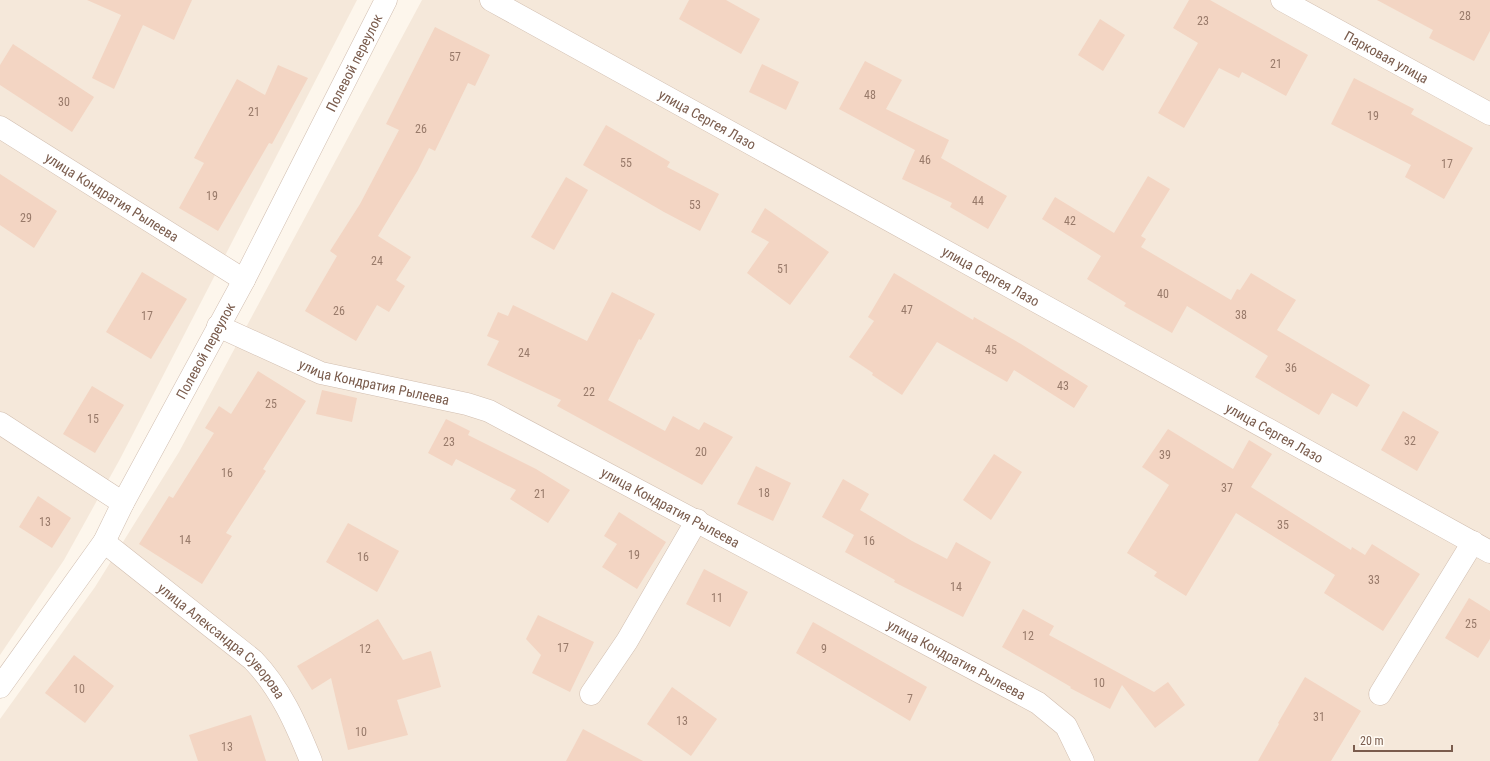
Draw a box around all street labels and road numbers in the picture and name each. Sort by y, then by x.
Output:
street label: Полевой переулок [323,11,386,114]
street label: Парковая улица [1341,28,1431,87]
street label: улица Сергея Лазо [656,86,759,153]
street label: улица Кондратия Рылеева [42,149,182,245]
street label: улица Сергея Лазо [939,243,1042,309]
street label: Полевой переулок [173,300,238,402]
street label: улица Кондратия Рылеева [296,356,451,408]
street label: улица Сергея Лазо [1223,400,1326,466]
street label: улица Кондратия Рылеева [598,464,742,551]
street label: улица Александра Суворова [155,580,288,702]
street label: улица Кондратия Рылеева [884,616,1028,703]

